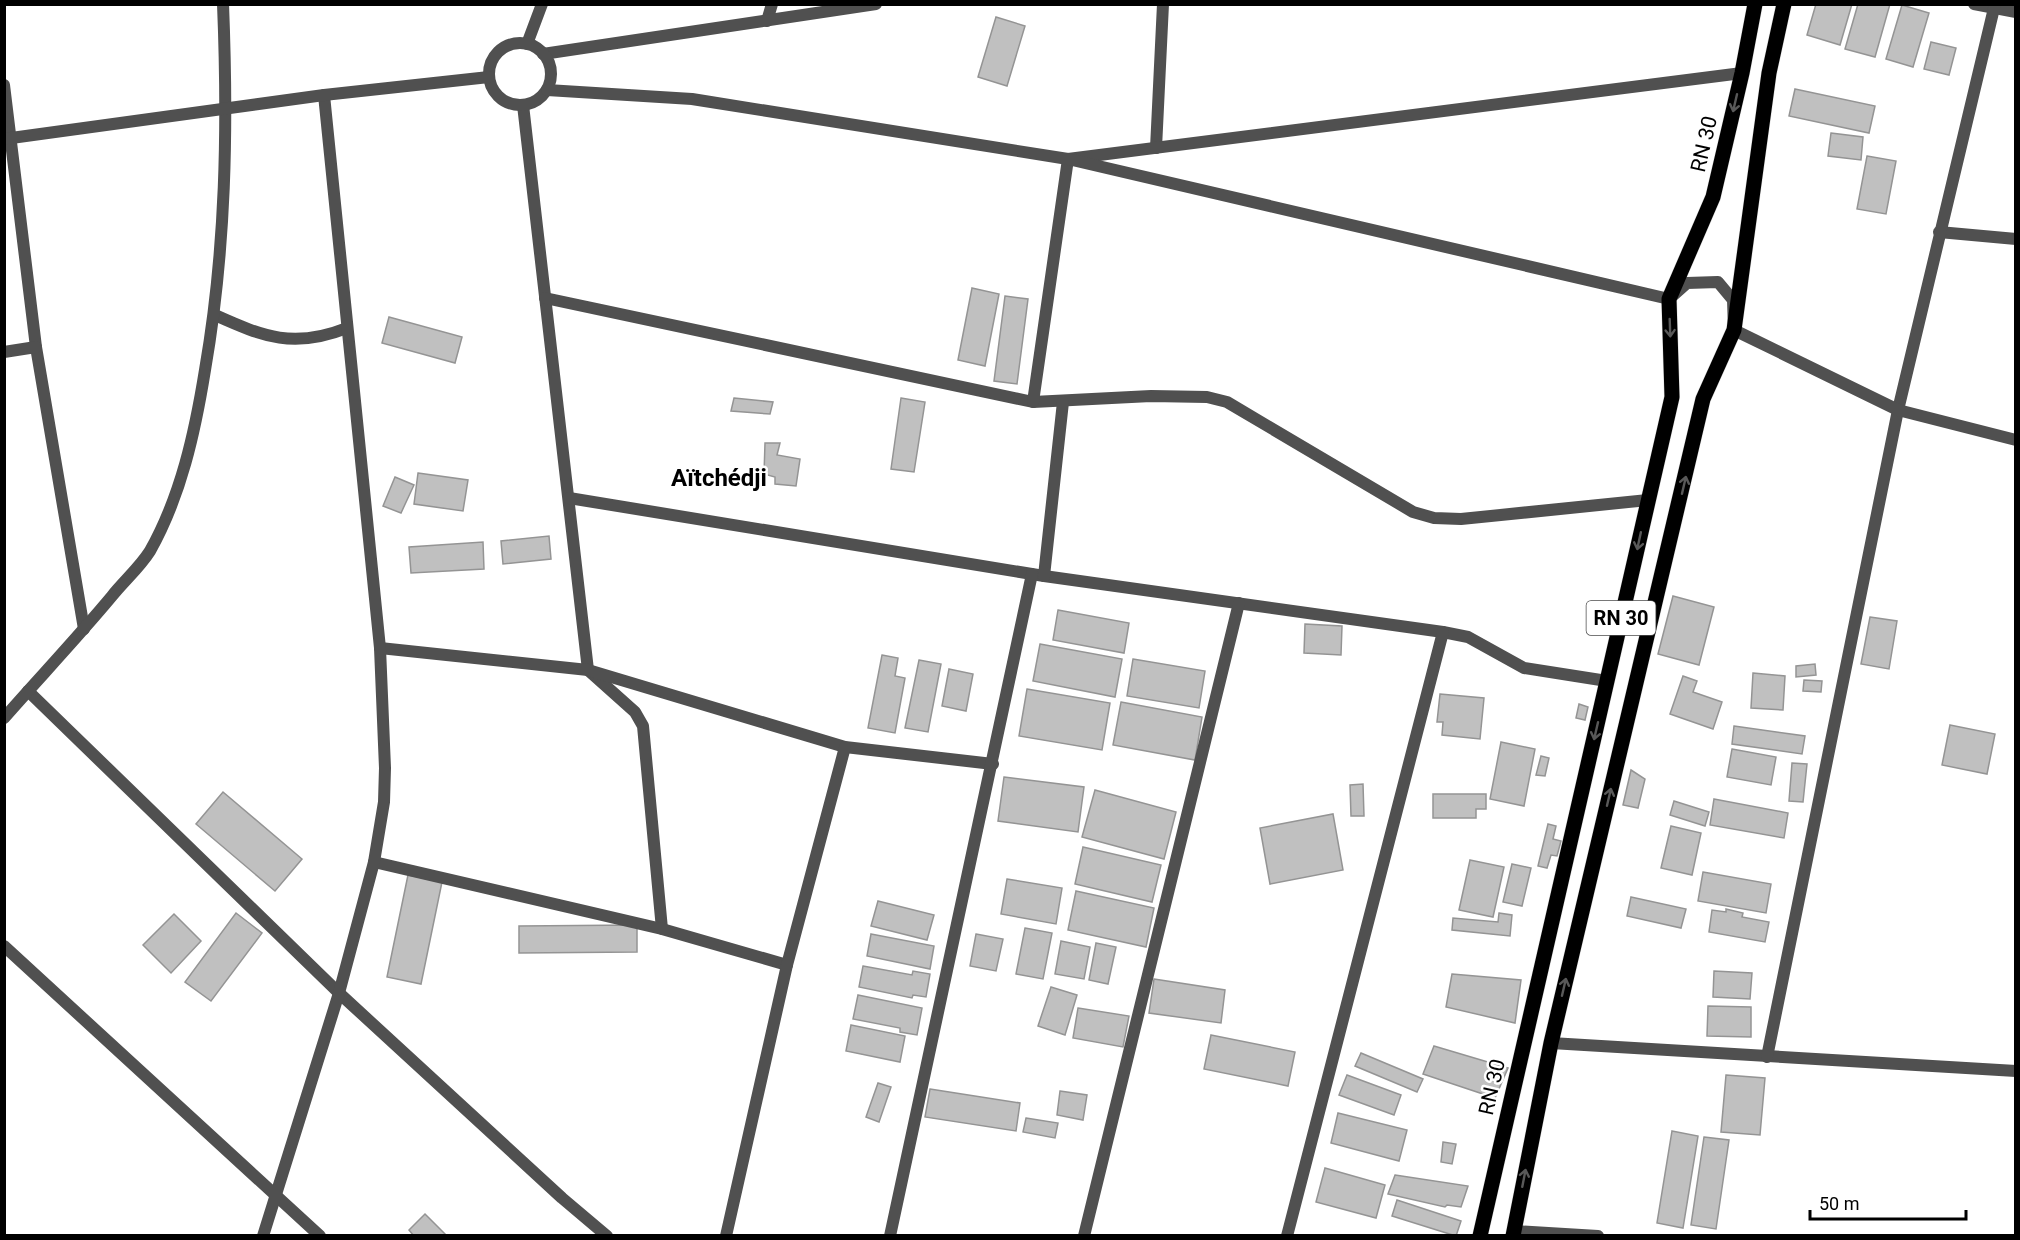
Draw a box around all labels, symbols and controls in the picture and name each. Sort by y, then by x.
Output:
one-way arrow [1729,93,1741,112]
street label: RN 30 [1686,114,1722,174]
one-way arrow [1664,318,1676,338]
district label: Aïtchédji [671,464,767,492]
one-way arrow [1678,476,1690,495]
one-way arrow [1632,531,1644,550]
road number: RN 30 [1586,601,1656,635]
one-way arrow [1589,721,1601,740]
one-way arrow [1603,788,1615,807]
one-way arrow [1559,978,1571,997]
street label: RN 30 [1474,1057,1510,1117]
one-way arrow [1519,1169,1530,1188]
scale bar [1810,1183,1966,1221]
text: 50 m [1819,1193,1859,1214]

